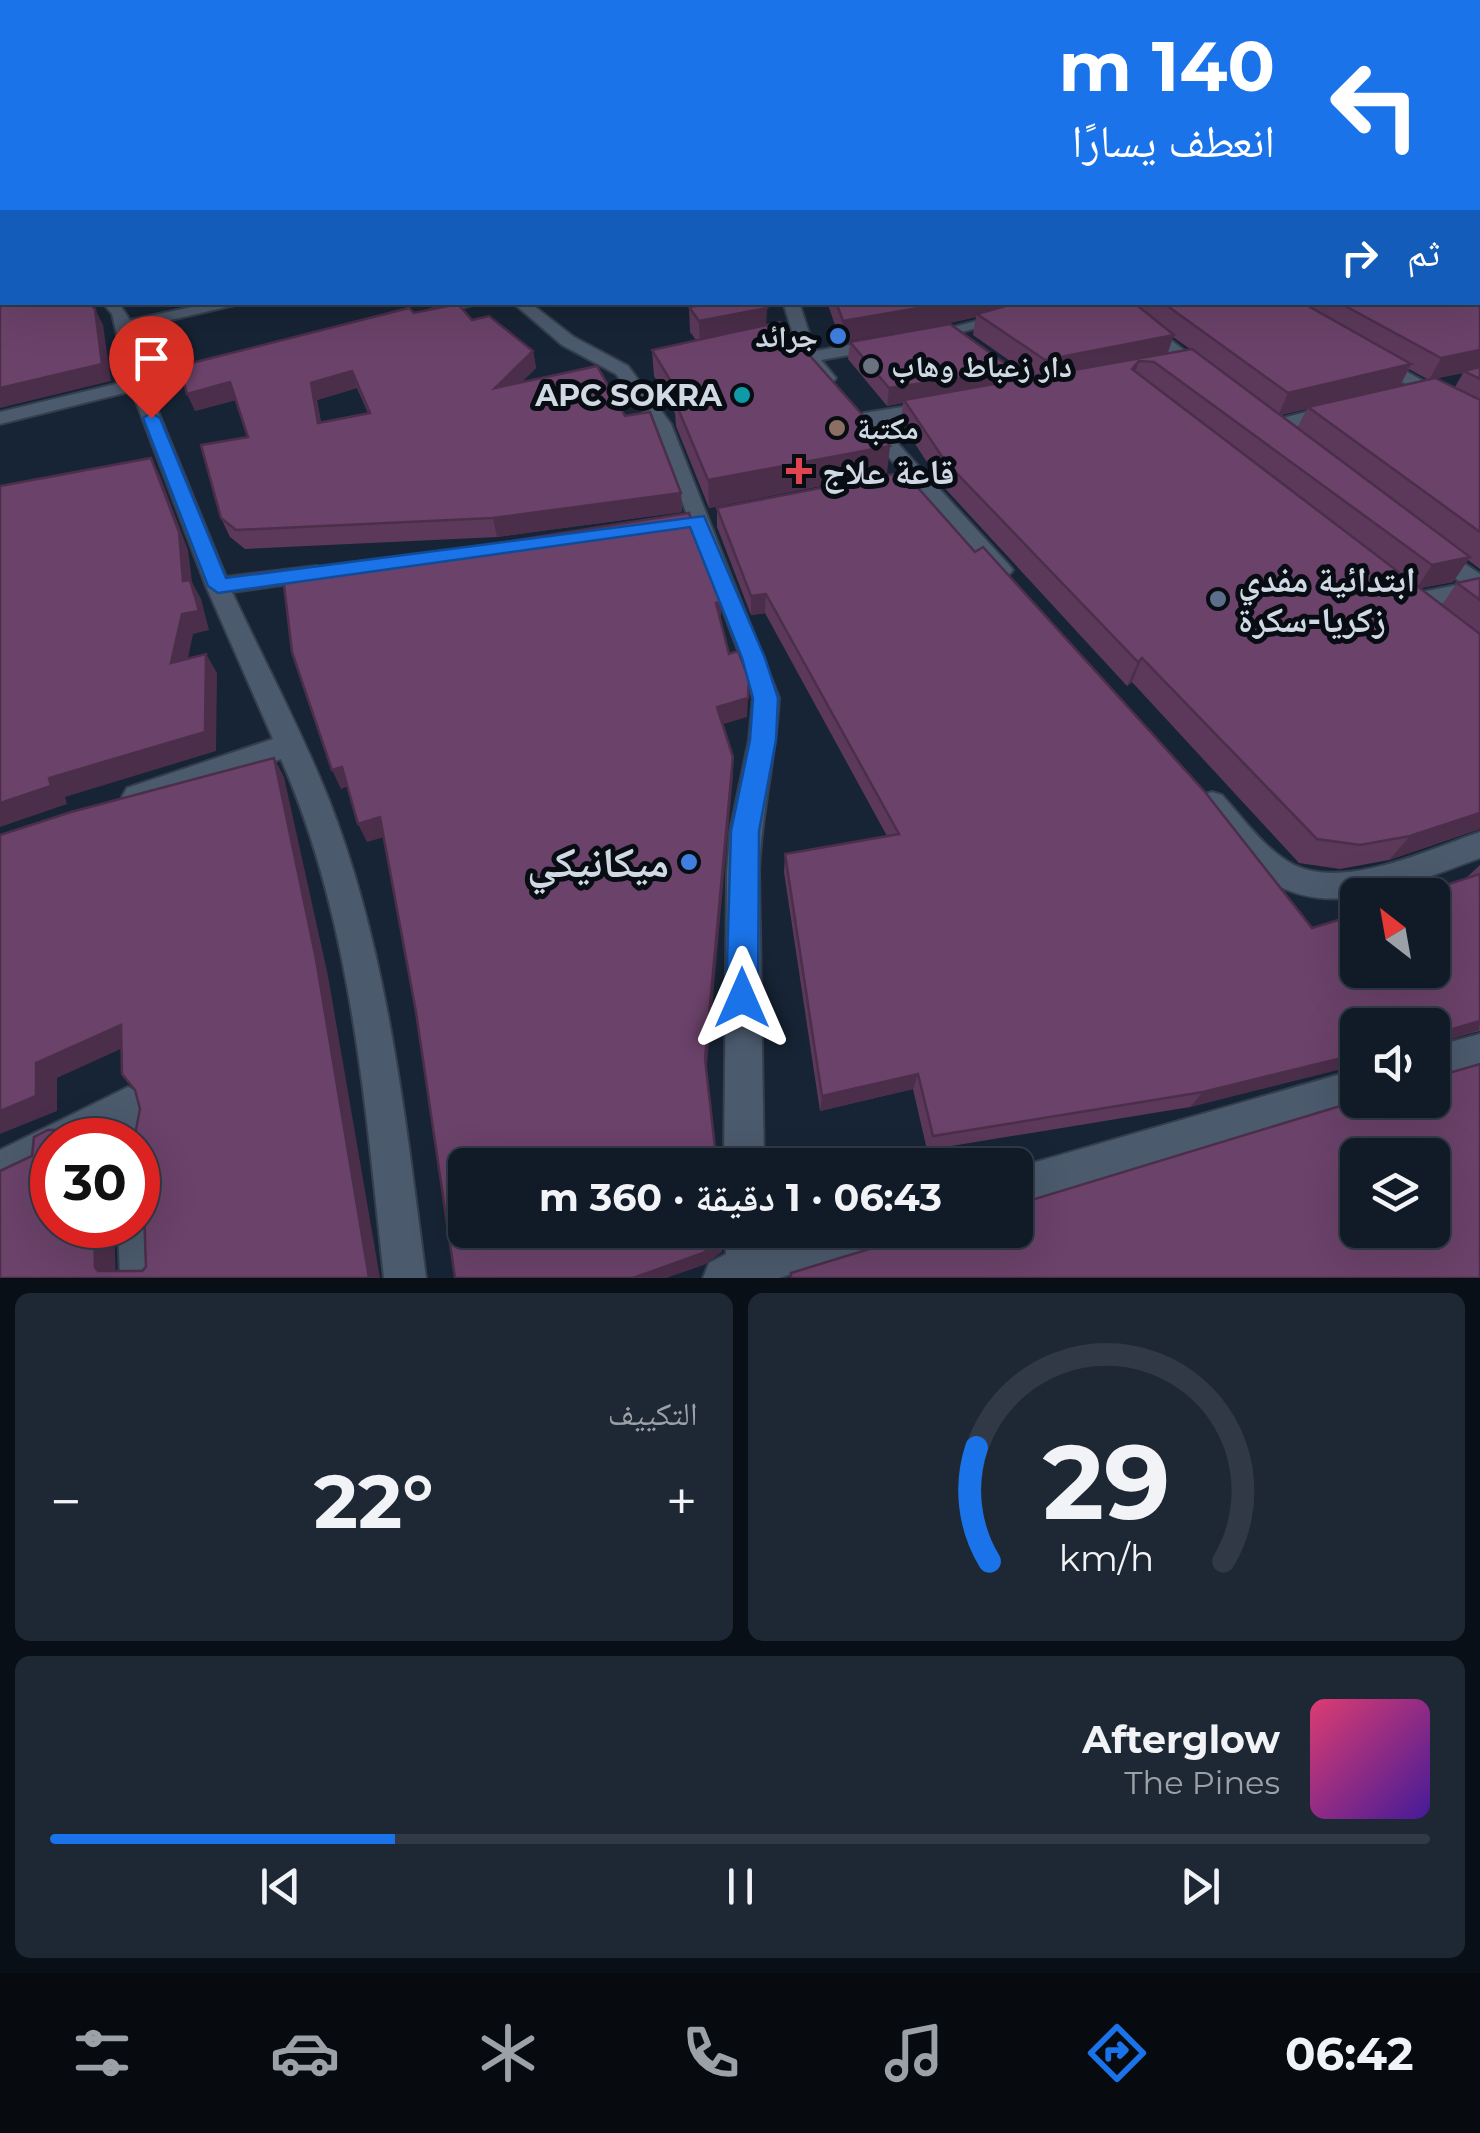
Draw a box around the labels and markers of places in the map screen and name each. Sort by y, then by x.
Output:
pin [109,316,194,419]
place label: جرائد [755,318,818,355]
marker: جرائد [827,325,849,347]
place label: دار زعباط وهاب [891,348,1072,385]
marker: دار زعباط وهاب [860,355,882,377]
place label: APC SOKRA [534,377,723,414]
marker: APC SOKRA [731,384,753,406]
place label: مكتبة [857,410,919,447]
marker: مكتبة [826,417,848,439]
place label: قاعة علاج [822,450,954,494]
marker: قاعة علاج [786,458,812,484]
place label: ابتدائية مفدي زكريا-سكرة [1238,558,1416,641]
marker: ابتدائية مفدي زكريا-سكرة [1207,588,1229,610]
place label: ميكانيكي [527,836,669,895]
marker: ميكانيكي [678,851,700,873]

